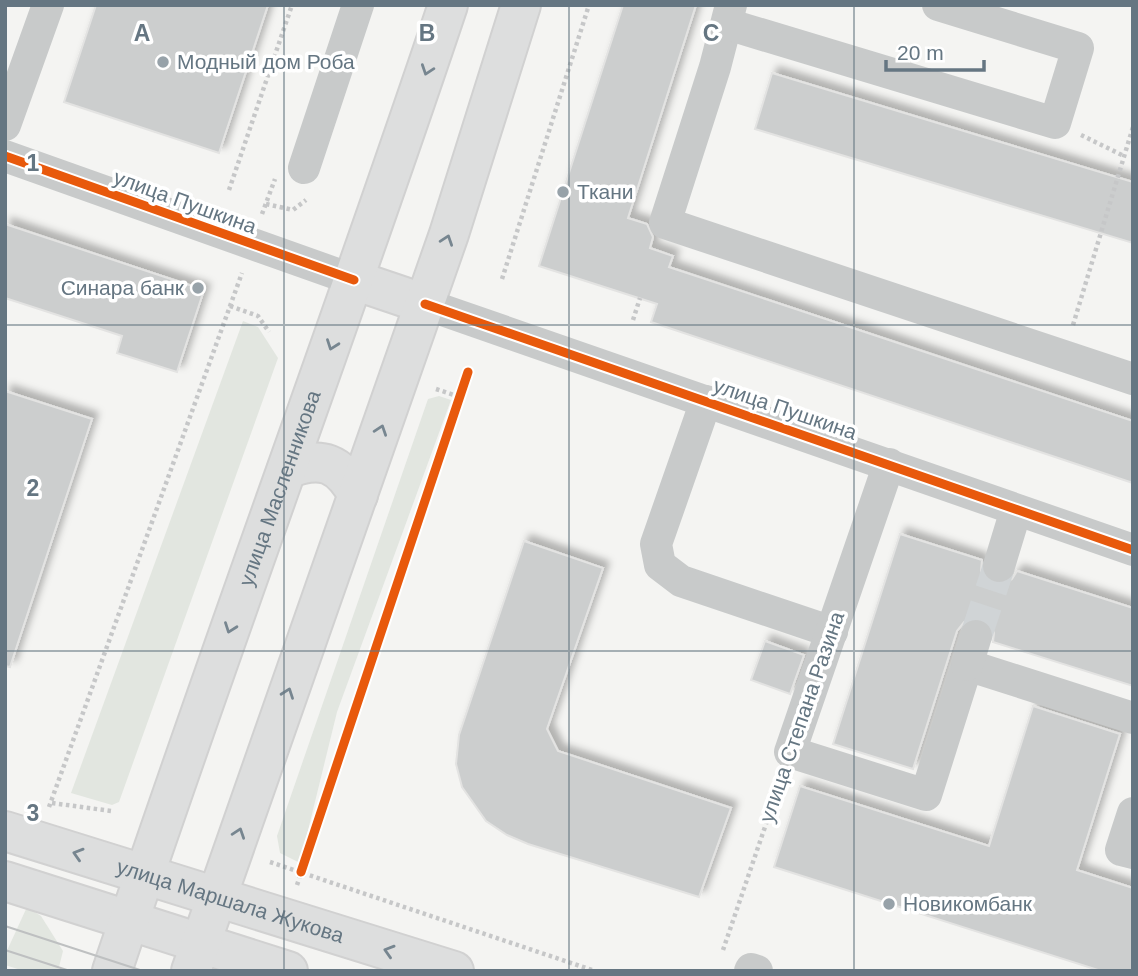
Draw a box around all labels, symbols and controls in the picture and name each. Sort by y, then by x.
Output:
text: A [134,20,150,46]
text: B [419,20,435,46]
text: C [703,20,719,46]
scale bar [886,28,984,72]
text: 20 m [897,41,944,64]
place label: Модный дом Роба [177,50,355,73]
marker: Модный дом Роба [155,54,171,70]
one-way arrow [421,63,435,76]
text: 1 [27,150,40,176]
street label: улица Пушкина [111,165,260,238]
place label: Ткани [577,180,634,203]
marker: Ткани [555,184,571,200]
one-way arrow [439,234,453,246]
place label: Синара банк [61,276,185,299]
marker: Синара банк [190,280,206,296]
one-way arrow [326,338,340,350]
street label: улица Пушкина [710,373,860,444]
street label: улица Масленникова [234,387,325,589]
one-way arrow [372,425,387,437]
text: 2 [27,475,39,501]
street label: улица Степана Разина [755,608,849,825]
one-way arrow [224,622,238,634]
one-way arrow [280,688,294,700]
text: 3 [27,800,39,826]
one-way arrow [231,827,245,839]
one-way arrow [72,848,85,862]
street label: улица Маршала Жукова [114,855,347,947]
place label: Новикомбанк [903,892,1033,915]
marker: Новикомбанк [881,896,897,912]
one-way arrow [384,944,396,959]

